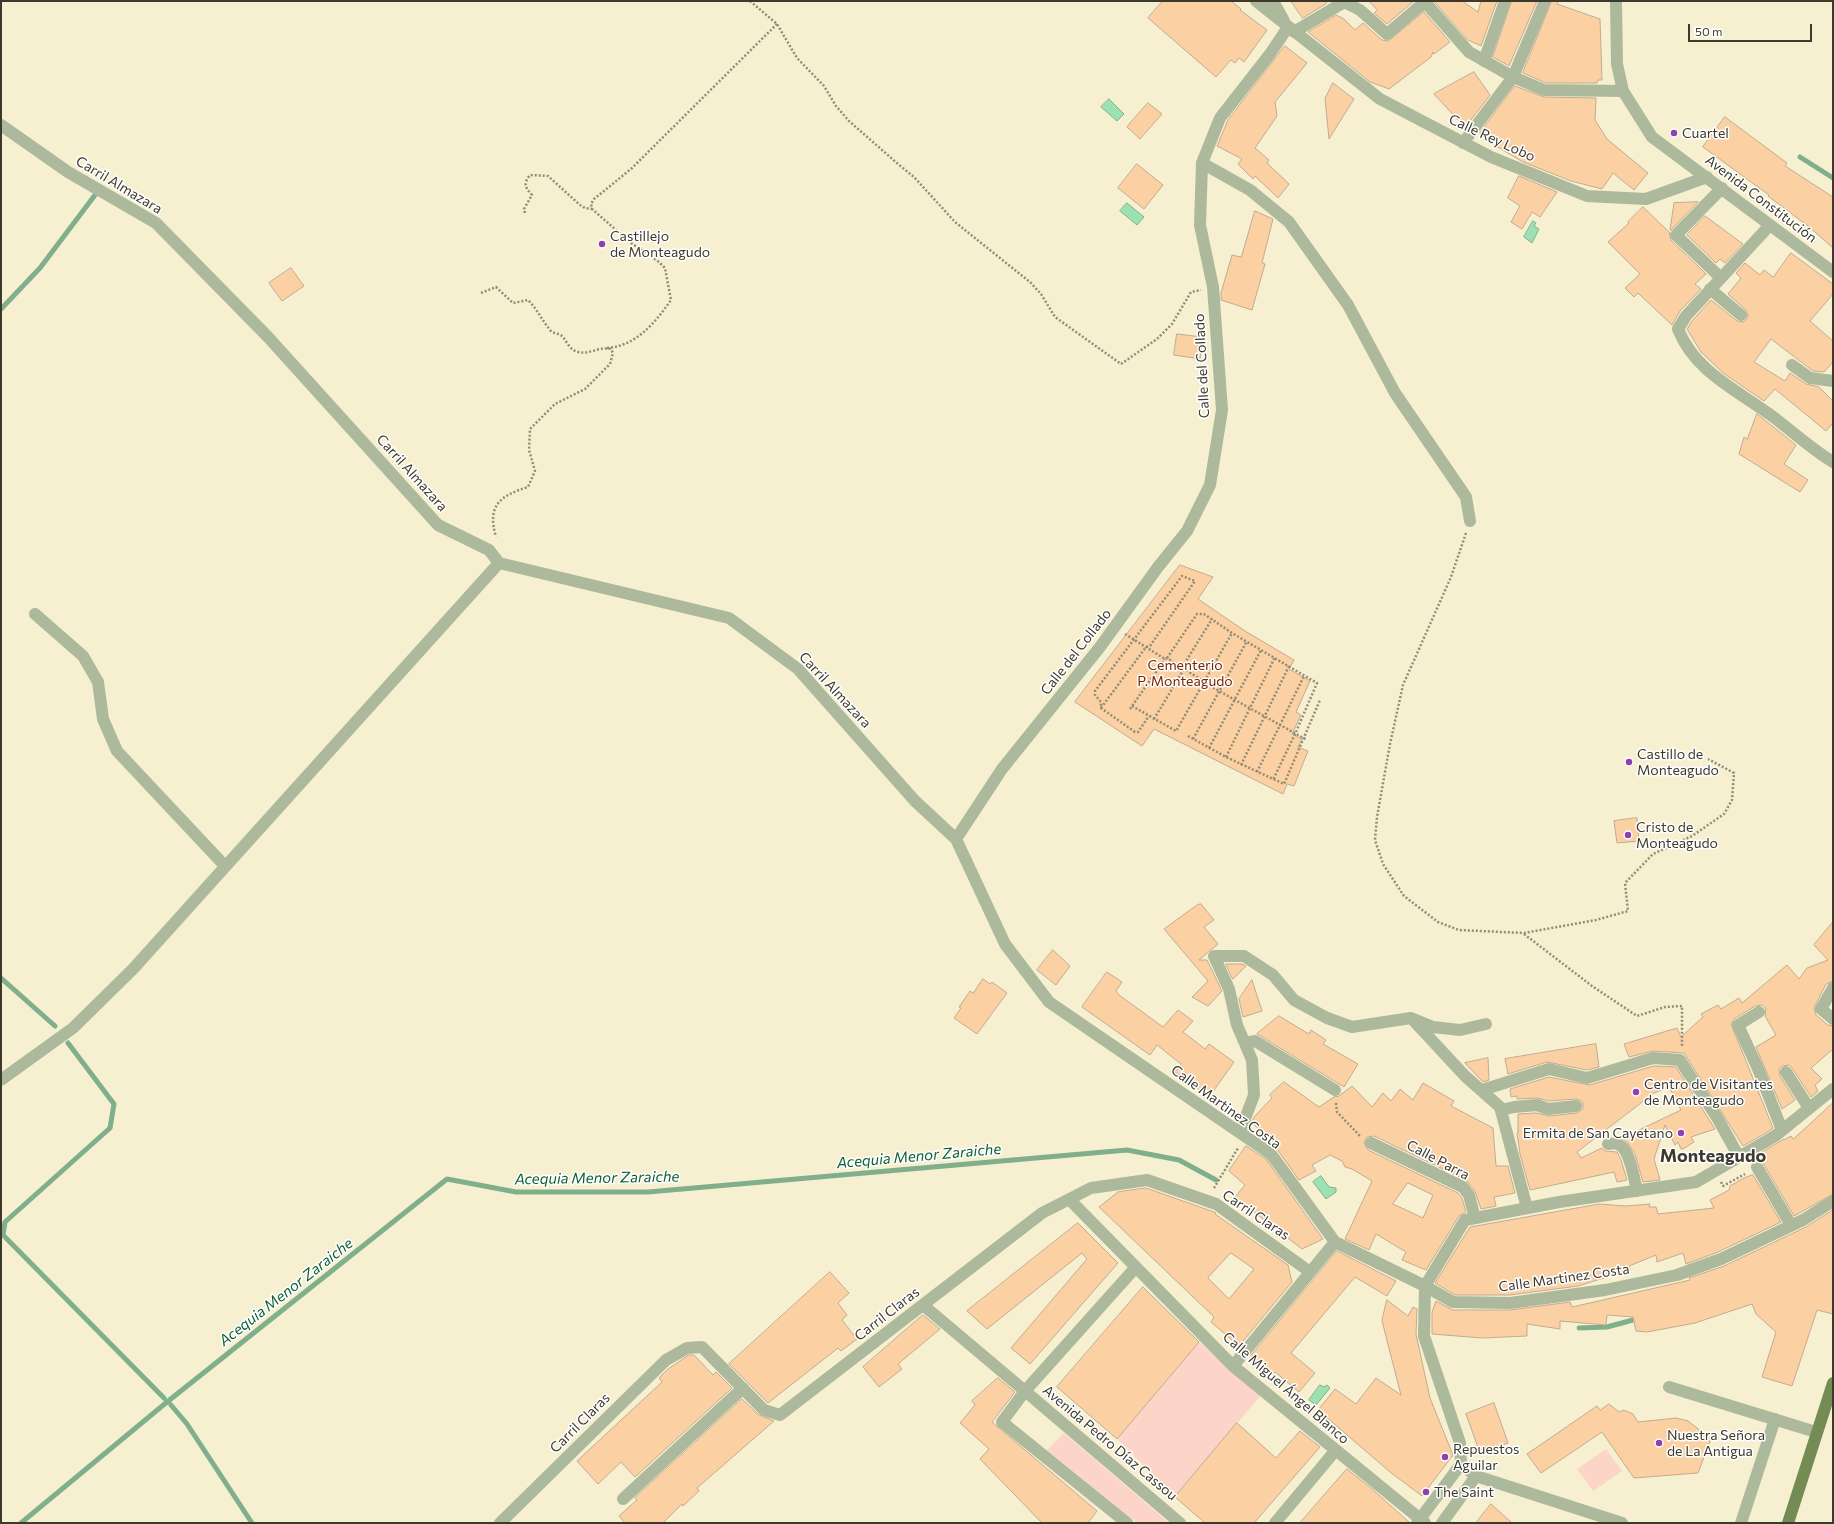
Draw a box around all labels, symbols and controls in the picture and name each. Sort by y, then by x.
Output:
scale bar [1690,16,1814,42]
text: 50 m [1695,24,1723,38]
street label: Calle Rey Lobo [1446,111,1538,165]
place label: Cuartel [1682,125,1729,141]
marker: Cuartel [1669,128,1679,138]
street label: Avenida Constitución [1702,152,1820,246]
street label: Carril Almazara [73,153,165,217]
place label: Castillejo de Monteagudo [610,228,710,260]
marker: Castillejo de Monteagudo [597,239,607,249]
street label: Calle del Collado [1191,313,1213,419]
street label: Carril Almazara [373,431,451,515]
street label: Calle del Collado [1037,606,1115,698]
street label: Carril Almazara [796,649,874,731]
park label: Cementerio P. Monteagudo [1137,657,1233,690]
place label: Castillo de Monteagudo [1637,746,1719,778]
marker: Castillo de Monteagudo [1624,757,1634,767]
place label: Cristo de Monteagudo [1636,819,1718,852]
marker: Cristo de Monteagudo [1623,830,1633,840]
street label: Calle Martinez Costa [1168,1061,1284,1153]
place label: Centro de Visitantes de Monteagudo [1644,1076,1773,1108]
marker: Centro de Visitantes de Monteagudo [1631,1087,1641,1097]
place label: Ermita de San Cayetano [1523,1125,1673,1141]
marker: Ermita de San Cayetano [1676,1128,1686,1138]
street label: Calle Parra [1404,1136,1472,1184]
water label: Acequia Menor Zaraiche [836,1140,1002,1172]
district label: Monteagudo [1660,1145,1766,1167]
water label: Acequia Menor Zaraiche [514,1168,680,1188]
street label: Carril Claras [1219,1186,1293,1244]
water label: Acequia Menor Zaraiche [216,1234,356,1350]
street label: Calle Martinez Costa [1498,1261,1630,1295]
street label: Carril Claras [851,1284,923,1344]
street label: Calle Miguel Ángel Blanco [1219,1328,1353,1448]
street label: Avenida Pedro Díaz Cassou [1039,1382,1181,1504]
street label: Carril Claras [547,1390,613,1456]
place label: Nuestra Señora de La Antigua [1667,1427,1765,1460]
marker: Nuestra Señora de La Antigua [1654,1438,1664,1448]
place label: Repuestos Aguilar [1453,1441,1519,1474]
marker: Repuestos Aguilar [1440,1452,1450,1462]
place label: The Saint [1434,1484,1494,1500]
marker: The Saint [1421,1487,1431,1497]

